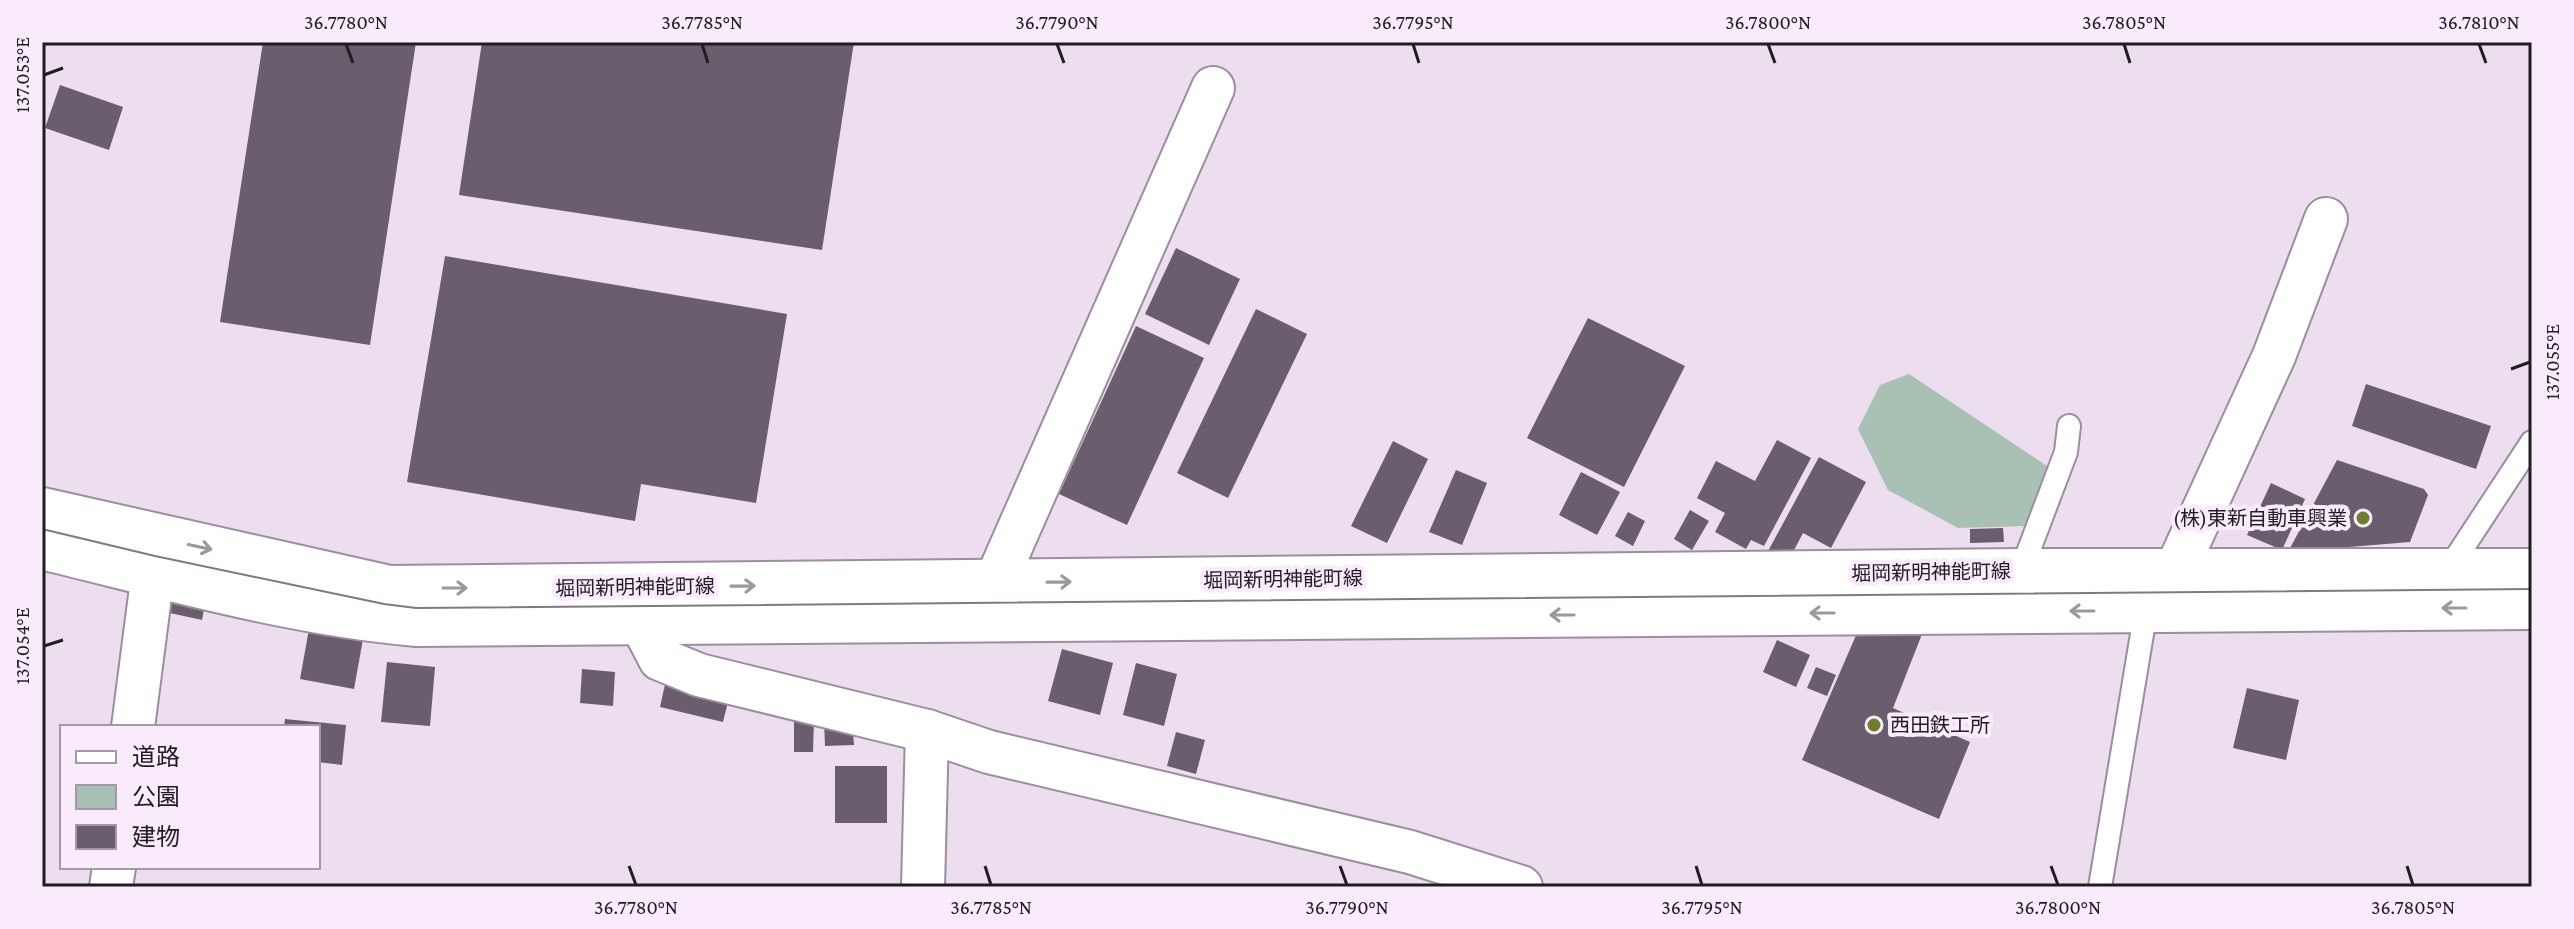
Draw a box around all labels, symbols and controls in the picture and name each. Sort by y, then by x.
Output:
text: 36.7780°N [304,11,388,33]
text: 36.7785°N [661,11,743,33]
text: 36.7790°N [1015,11,1099,33]
text: 36.7795°N [1372,11,1454,33]
text: 36.7800°N [1725,11,1811,33]
text: 36.7805°N [2082,11,2166,33]
text: 36.7810°N [2438,11,2520,33]
text: 137.053°E [11,37,33,113]
text: 137.055°E [2541,324,2563,400]
place label: (株)東新自動車興業 [2173,507,2347,530]
marker: (株)東新自動車興業 [2354,509,2372,527]
one-way arrow [186,540,212,555]
street label: 堀岡新明神能町線 [1851,560,2011,584]
street label: 堀岡新明神能町線 [1203,567,1363,591]
one-way arrow [1045,574,1072,590]
street label: 堀岡新明神能町線 [555,575,715,599]
one-way arrow [729,578,756,593]
one-way arrow [441,580,468,596]
one-way arrow [2441,600,2468,616]
one-way arrow [2069,603,2096,619]
one-way arrow [1809,605,1836,621]
text: 137.054°E [11,607,33,685]
one-way arrow [1549,607,1576,623]
place label: 西田鉄工所 [1890,714,1990,736]
marker: 西田鉄工所 [1865,716,1883,734]
legend [60,725,320,869]
text: 道路 [132,743,180,770]
text: 公園 [132,783,180,810]
text: 建物 [132,823,180,850]
text: 36.7780°N [594,896,678,918]
text: 36.7785°N [950,896,1032,918]
text: 36.7790°N [1305,896,1389,918]
text: 36.7795°N [1661,896,1743,918]
text: 36.7800°N [2015,896,2101,918]
text: 36.7805°N [2371,896,2455,918]

